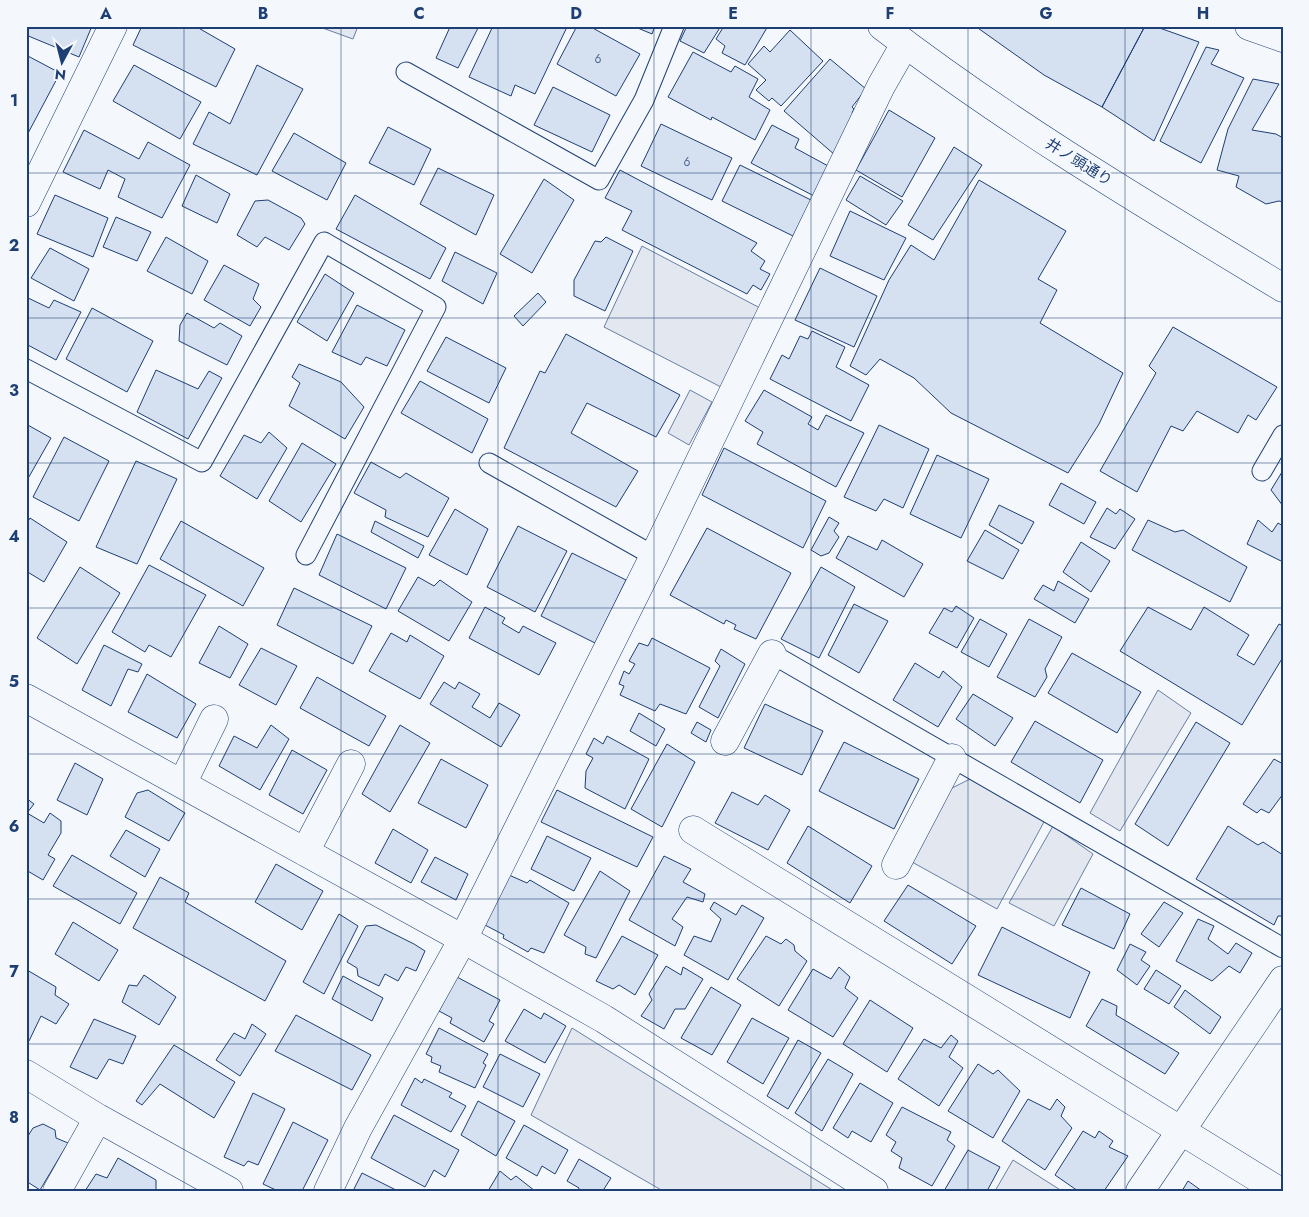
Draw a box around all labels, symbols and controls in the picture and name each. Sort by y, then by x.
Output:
text: A [99,2,112,25]
text: B [258,2,268,25]
text: C [413,2,425,25]
text: D [570,2,582,25]
text: E [728,2,738,25]
text: F [886,2,894,25]
text: G [1039,2,1053,25]
text: H [1197,2,1209,25]
north arrow [38,38,88,88]
house number: 6 [595,50,602,68]
text: N [54,64,67,86]
text: 1 [10,89,18,112]
street label: 井ノ頭通り [1041,133,1117,191]
house number: 6 [684,153,691,171]
text: 2 [9,234,19,257]
text: 3 [9,379,19,402]
text: 4 [8,525,20,548]
text: 5 [9,670,19,693]
text: 6 [9,815,19,838]
text: 7 [9,960,19,983]
text: 8 [9,1106,19,1129]

